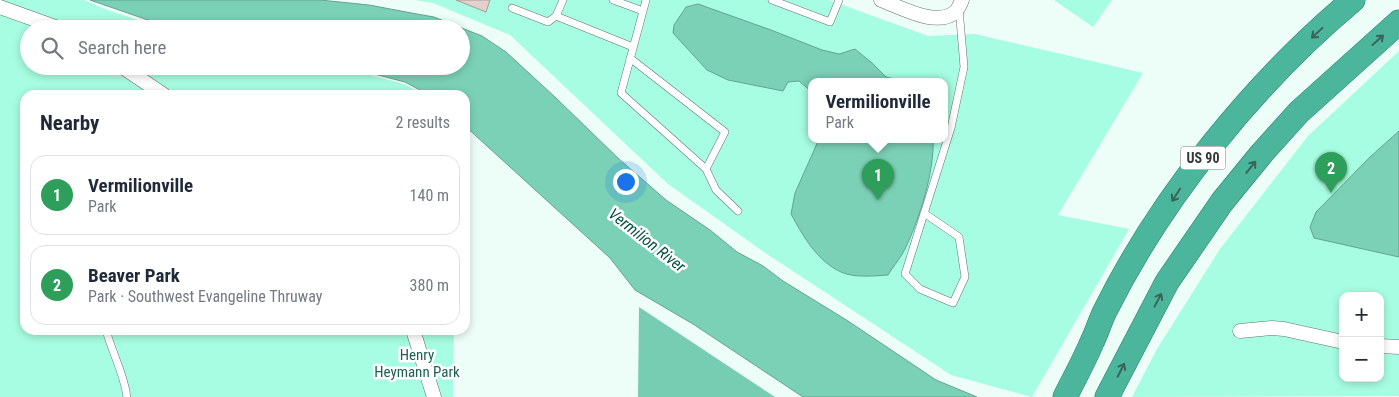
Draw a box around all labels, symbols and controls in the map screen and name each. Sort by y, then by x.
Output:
search box [20,20,470,75]
one-way arrow [1310,27,1323,39]
icon: search [38,34,66,62]
one-way arrow [1372,34,1385,46]
text: Search here [78,36,166,59]
popup [808,78,948,143]
text: Vermilionville [825,90,931,113]
text: Nearby [40,111,99,135]
text: 2 results [395,113,450,132]
text: Park [825,113,854,132]
road number: US 90 [1180,146,1226,170]
pin: 2 [1315,152,1347,193]
pin: 1 [862,159,894,200]
one-way arrow [1246,161,1257,174]
your location [613,169,639,195]
text: Vermilionville [88,174,193,197]
text: 1 [53,186,61,205]
text: 140 m [410,186,449,205]
one-way arrow [1171,187,1181,201]
text: Park [88,197,117,216]
water label: Vermilion River [605,204,690,277]
text: Beaver Park [88,264,180,287]
text: 2 [53,276,61,295]
text: 380 m [410,276,449,295]
text: Park · Southwest Evangeline Thruway [88,287,322,306]
one-way arrow [1153,292,1163,307]
map controls [1339,292,1384,382]
button: + [1339,292,1384,337]
button: − [1339,337,1384,382]
park label: Henry Heymann Park [374,346,460,381]
one-way arrow [1117,363,1126,378]

